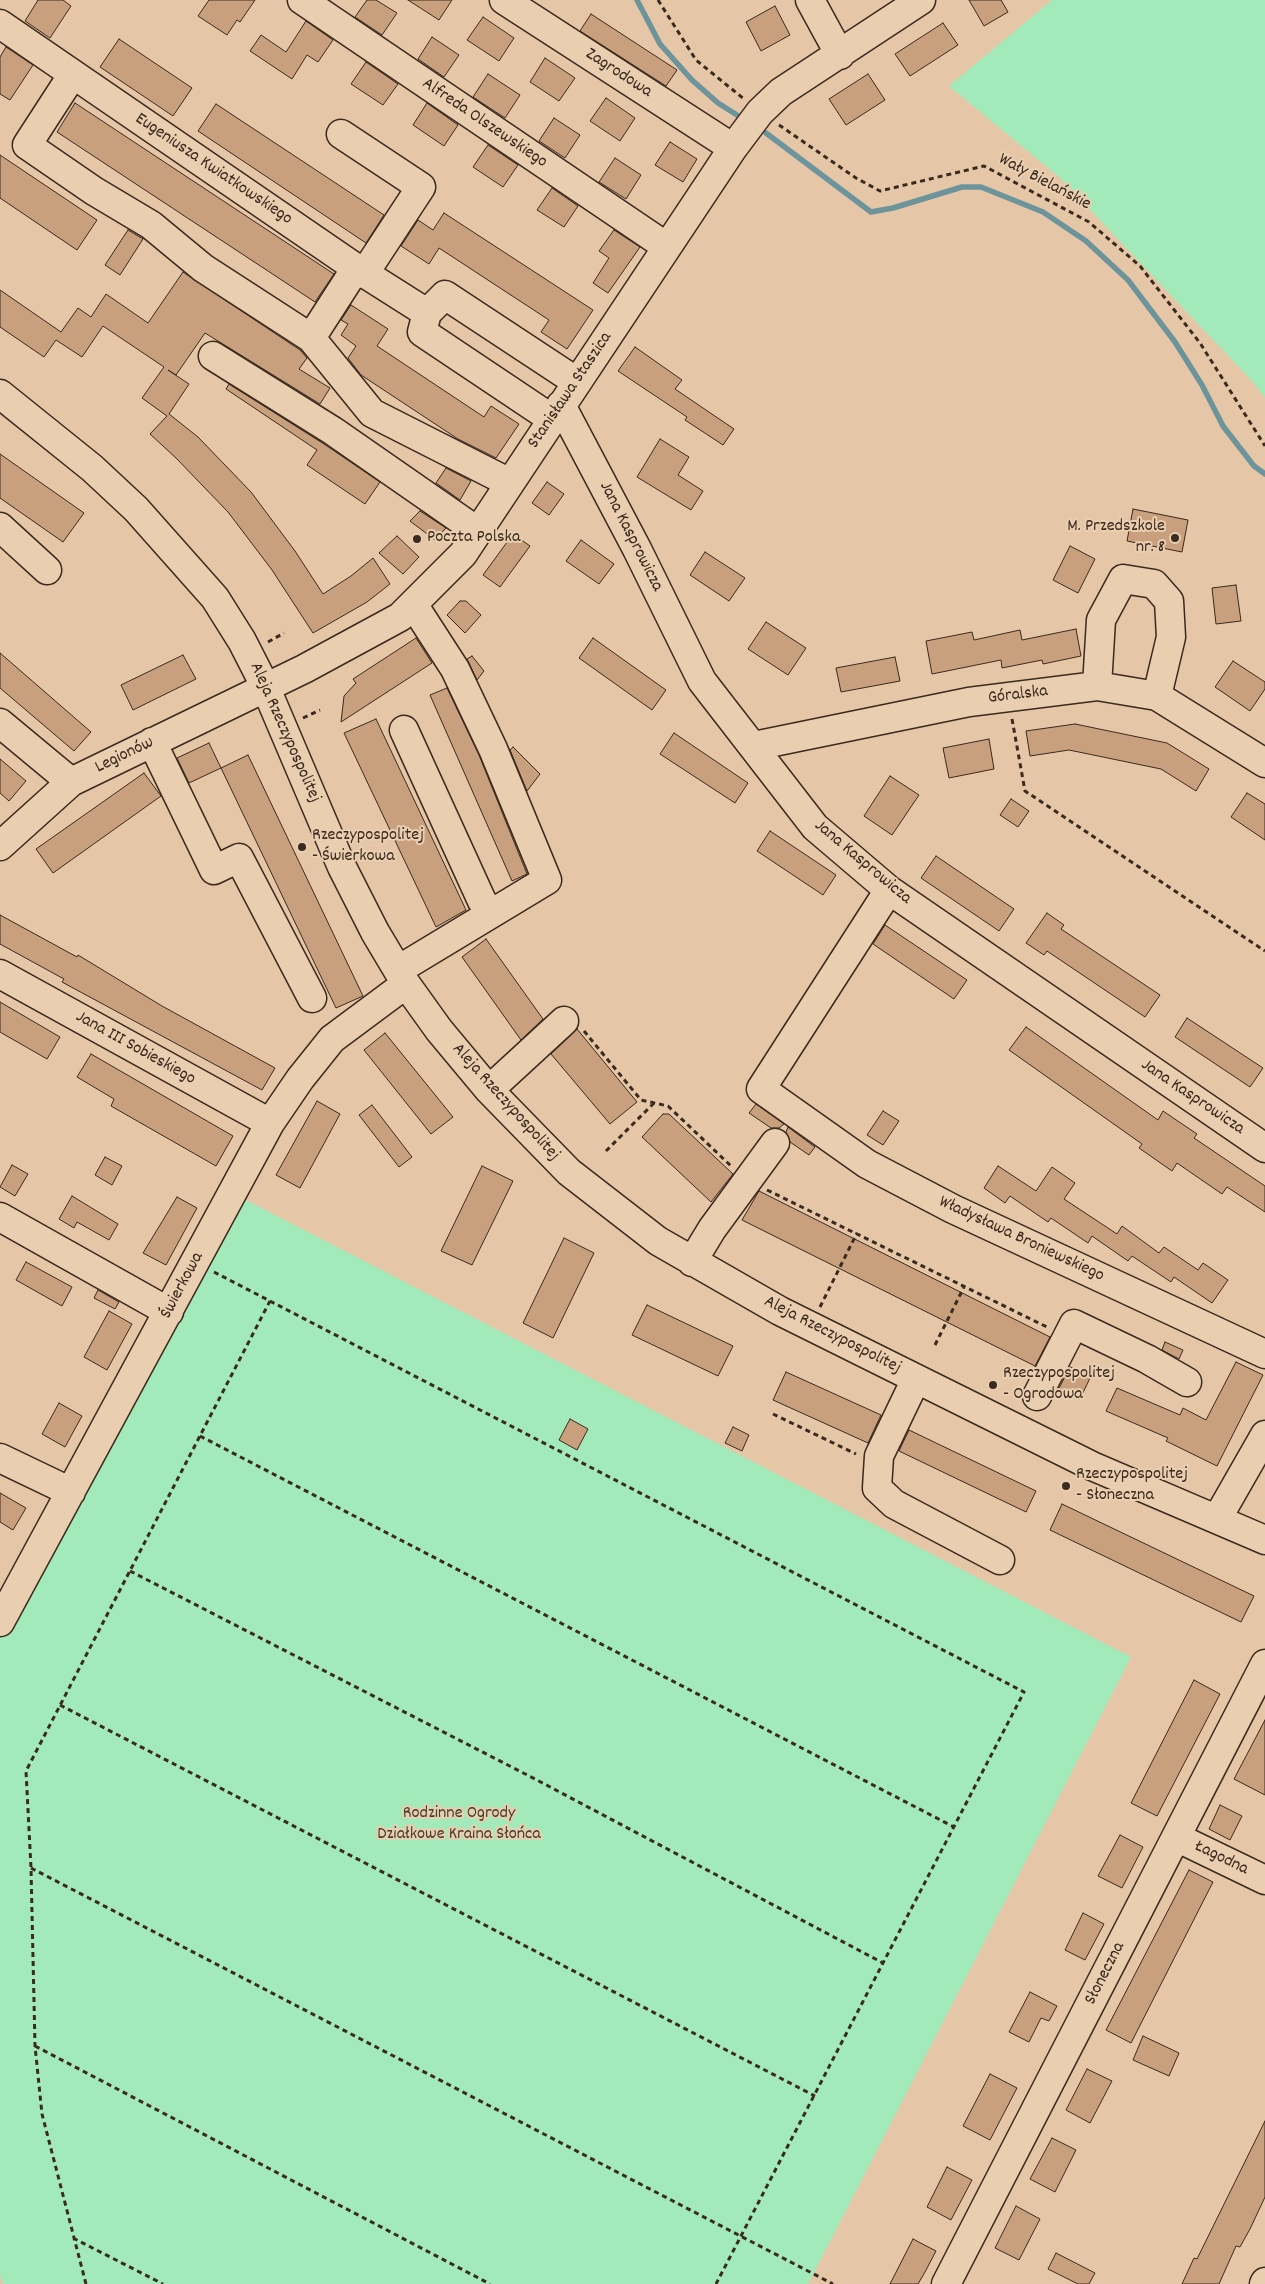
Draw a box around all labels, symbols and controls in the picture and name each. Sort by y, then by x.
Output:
street label: Zagrodowa [580,44,656,104]
street label: Alfreda Olszewskiego [417,74,551,174]
street label: Eugeniusza Kwiatkowskiego [130,109,296,231]
street label: Wały Bielańskie [994,150,1094,216]
street label: Stanisława Staszica [524,329,618,453]
street label: Jana Kasprowicza [593,478,667,596]
place label: M. Przedszkole nr. 8 [1067,517,1165,560]
place label: Poczta Polska [427,528,520,550]
marker: M. Przedszkole nr. 8 [1169,532,1181,544]
marker: Poczta Polska [411,533,423,545]
street label: Aleja Rzeczypospolitej [243,660,325,806]
street label: Góralska [987,682,1049,710]
street label: Legionów [92,733,158,779]
street label: Jana Kasprowicza [809,816,915,910]
place label: Rzeczypospolitej - Świerkowa [312,826,424,869]
marker: Rzeczypospolitej - Świerkowa [296,841,308,853]
street label: Jana III Sobieskiego [71,1007,199,1091]
street label: Aleja Rzeczypospolitej [446,1040,564,1166]
street label: Jana Kasprowicza [1136,1055,1248,1141]
street label: Władysława Broniewskiego [935,1192,1107,1288]
street label: Świerkowa [156,1249,210,1323]
street label: Aleja Rzeczypospolitej [760,1292,904,1380]
place label: Rzeczypospolitej - Ogrodowa [1003,1364,1115,1406]
marker: Rzeczypospolitej - Ogrodowa [987,1379,999,1391]
place label: Rzeczypospolitej - Słoneczna [1076,1465,1188,1508]
marker: Rzeczypospolitej - Słoneczna [1060,1480,1072,1492]
park label: Rodzinne Ogrody Działkowe Kraina Słońca [377,1804,541,1846]
street label: Łagodna [1191,1837,1251,1881]
street label: Słoneczna [1081,1939,1131,2009]

